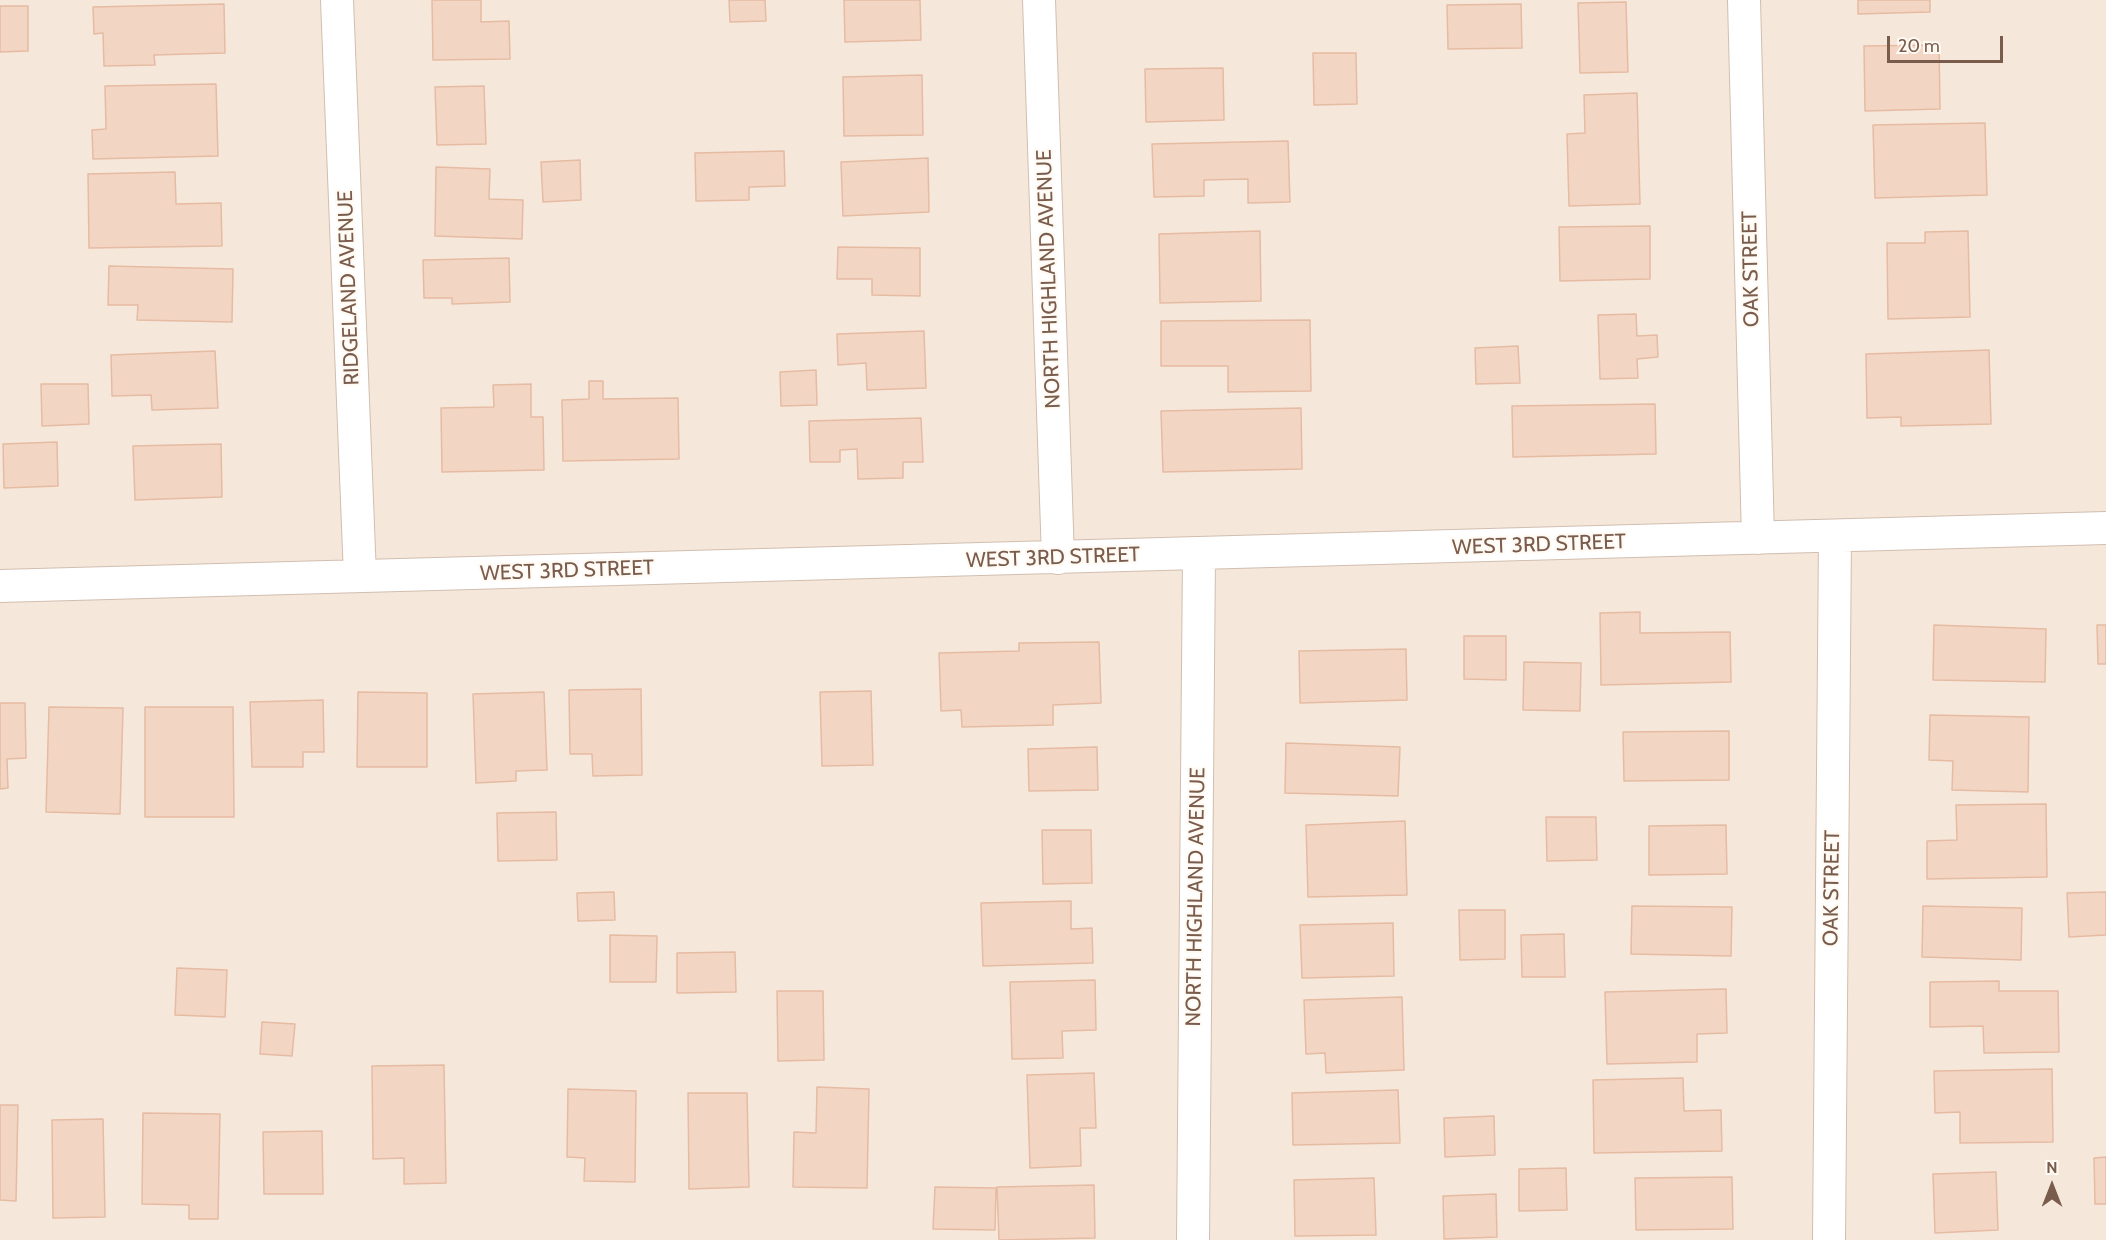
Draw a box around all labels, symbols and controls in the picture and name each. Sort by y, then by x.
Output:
scale bar [1890,24,2006,62]
text: 20 m [1898,35,1940,57]
street label: NORTH HIGHLAND AVENUE [1032,149,1066,409]
street label: RIDGELAND AVENUE [333,190,365,386]
street label: OAK STREET [1737,211,1765,327]
street label: WEST 3RD STREET [1451,529,1627,561]
street label: WEST 3RD STREET [965,542,1141,574]
street label: WEST 3RD STREET [479,555,655,587]
street label: NORTH HIGHLAND AVENUE [1181,767,1211,1027]
street label: OAK STREET [1818,830,1846,946]
north arrow [2022,1156,2082,1216]
text: N [2046,1158,2058,1177]

